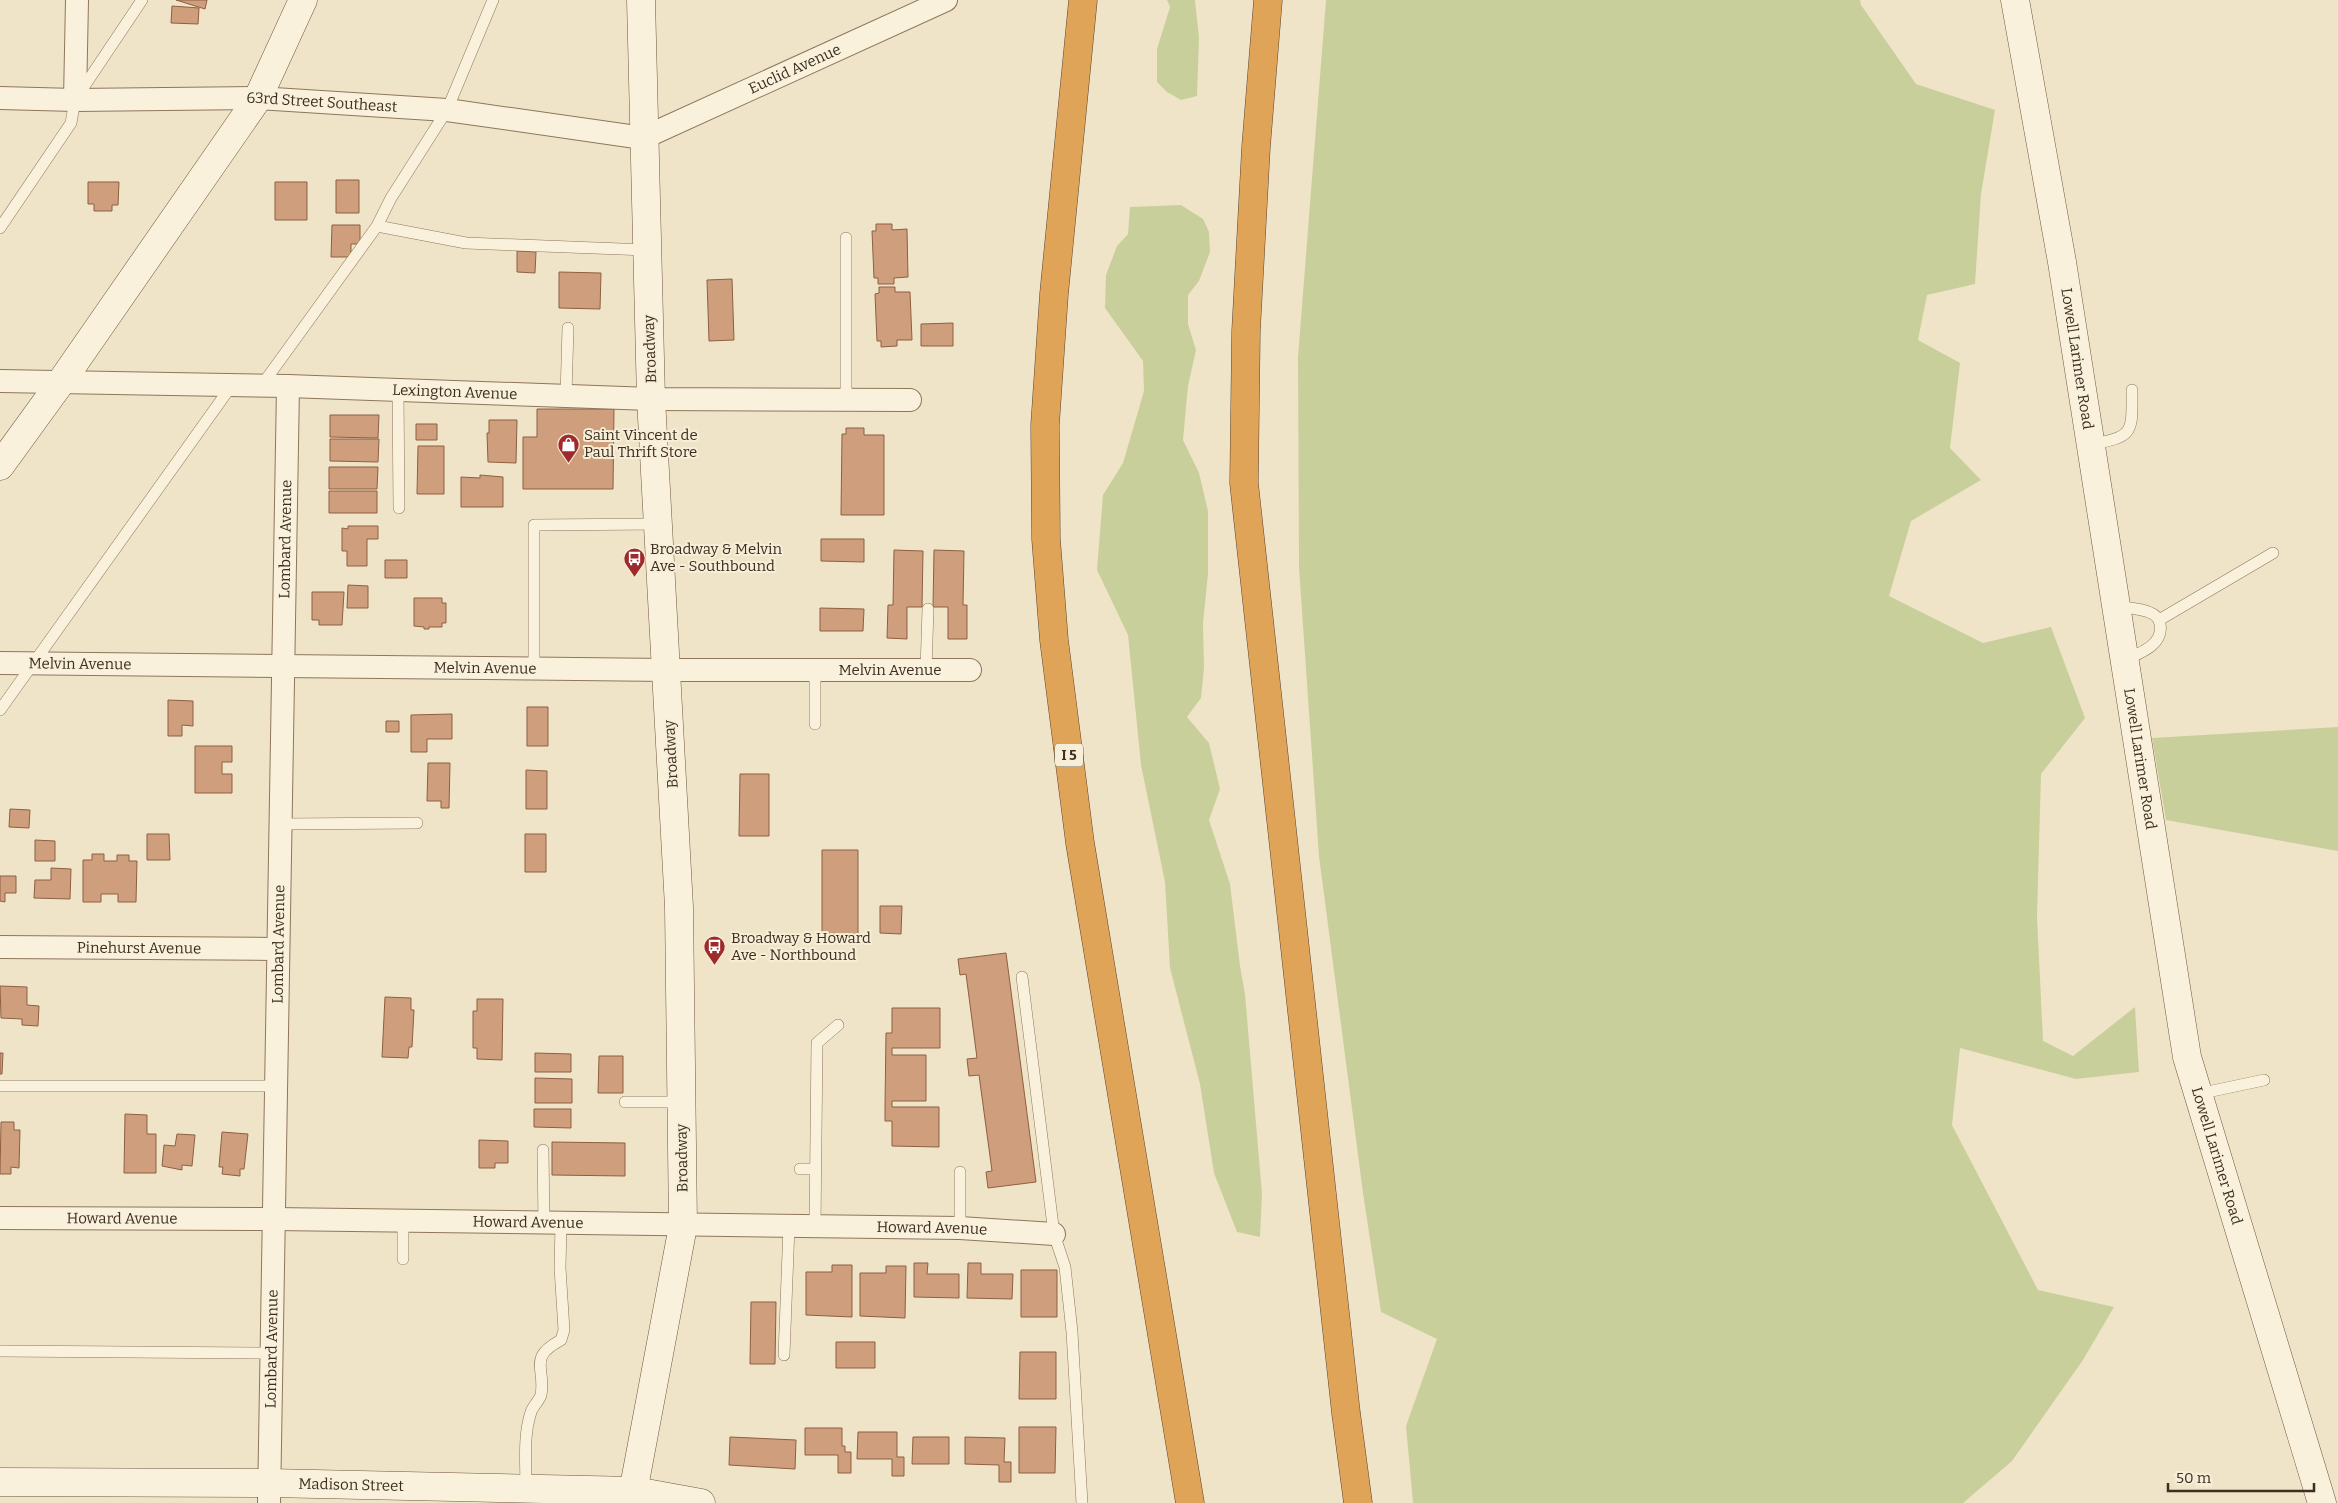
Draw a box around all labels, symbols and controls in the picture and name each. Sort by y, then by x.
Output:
street label: Euclid Avenue [746,40,844,98]
street label: 63rd Street Southeast [246,89,398,116]
street label: Lowell Larimer Road [2057,287,2097,431]
street label: Broadway [640,314,660,384]
street label: Lexington Avenue [392,381,518,403]
place label: Saint Vincent de Paul Thrift Store [584,426,698,461]
shop icon: Saint Vincent de Paul Thrift Store [556,432,580,463]
street label: Lombard Avenue [275,480,295,599]
place label: Broadway & Melvin Ave - Southbound [650,540,782,575]
bus stop icon: Broadway & Melvin Ave - Southbound [622,546,646,577]
street label: Melvin Avenue [28,654,132,673]
street label: Melvin Avenue [433,659,537,678]
street label: Melvin Avenue [838,661,941,679]
street label: Lowell Larimer Road [2120,687,2160,831]
street label: Broadway [660,719,682,789]
road number: I 5 [1055,744,1083,766]
street label: Lombard Avenue [268,884,289,1004]
place label: Broadway & Howard Ave - Northbound [731,929,871,964]
bus stop icon: Broadway & Howard Ave - Northbound [703,935,727,966]
street label: Pinehurst Avenue [77,939,201,957]
street label: Lowell Larimer Road [2188,1085,2246,1227]
street label: Broadway [672,1124,692,1192]
street label: Howard Avenue [66,1209,178,1228]
street label: Howard Avenue [472,1213,584,1232]
street label: Howard Avenue [876,1218,988,1239]
street label: Lombard Avenue [262,1289,282,1409]
scale bar [2168,1460,2314,1492]
text: 50 m [2176,1469,2212,1487]
street label: Madison Street [298,1475,404,1495]

